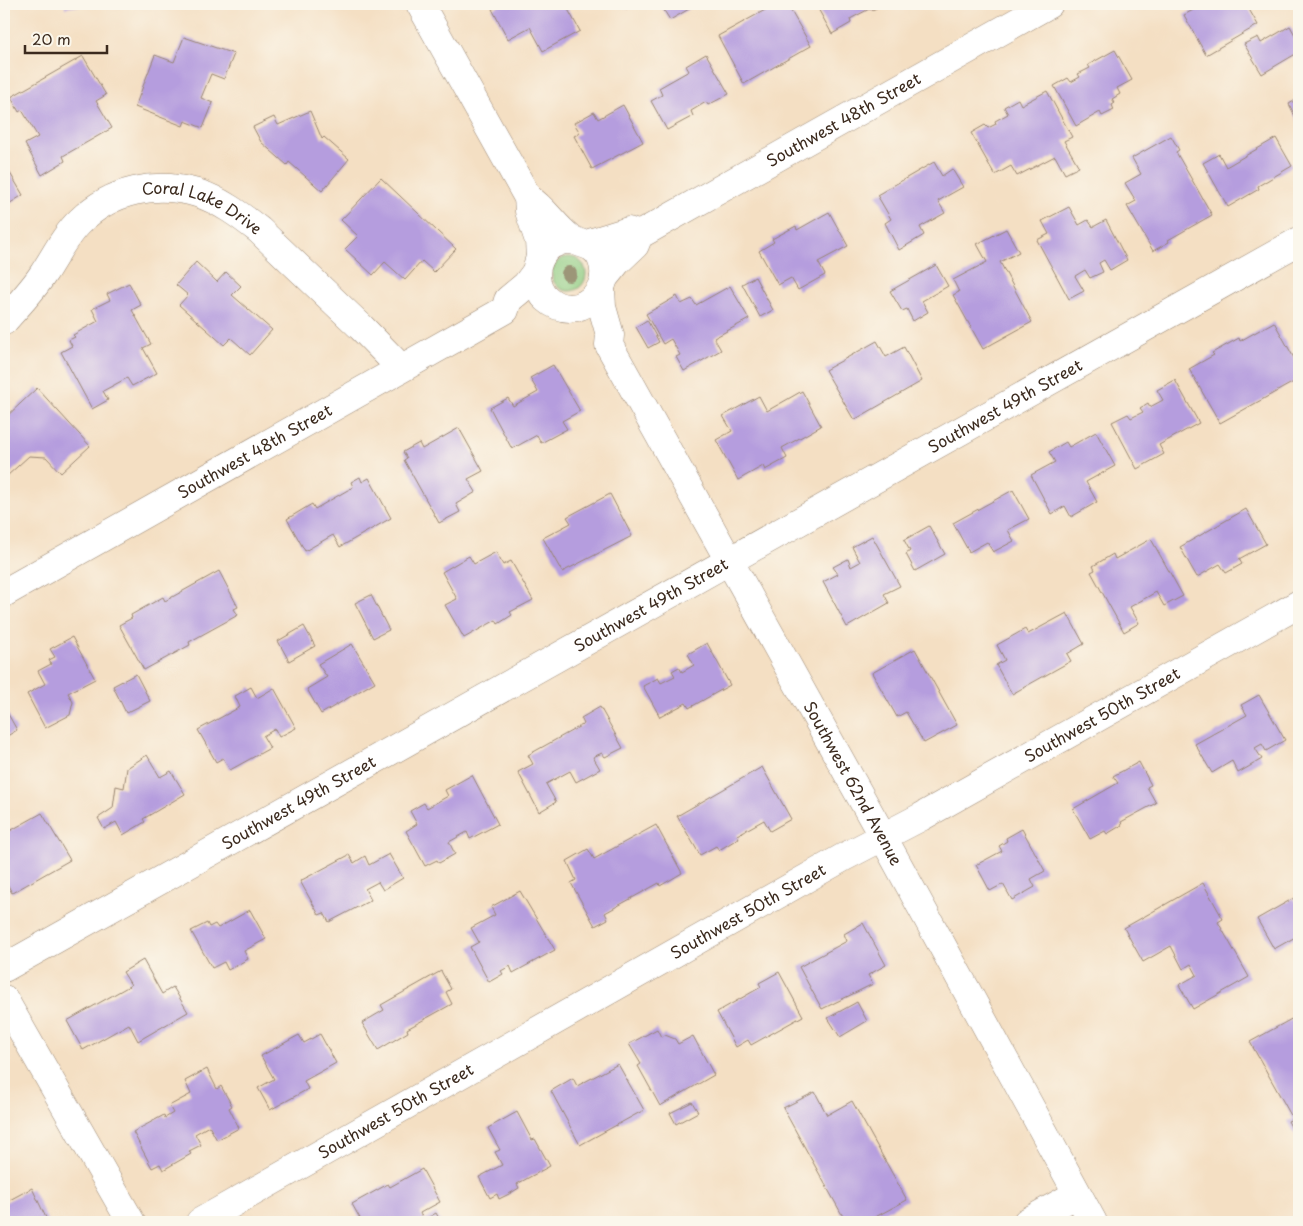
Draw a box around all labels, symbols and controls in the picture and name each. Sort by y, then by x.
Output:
scale bar [25,22,108,54]
text: 20 m [32,27,71,50]
street label: Southwest 48th Street [761,65,925,172]
street label: Coral Lake Drive [140,175,268,239]
street label: Southwest 49th Street [923,352,1086,458]
street label: Southwest 48th Street [173,397,336,504]
street label: Southwest 49th Street [569,551,732,657]
street label: Southwest 50th Street [1020,660,1184,767]
street label: Southwest 62nd Avenue [799,696,909,870]
street label: Southwest 49th Street [217,749,380,855]
street label: Southwest 50th Street [665,857,830,964]
street label: Southwest 50th Street [313,1056,478,1164]

